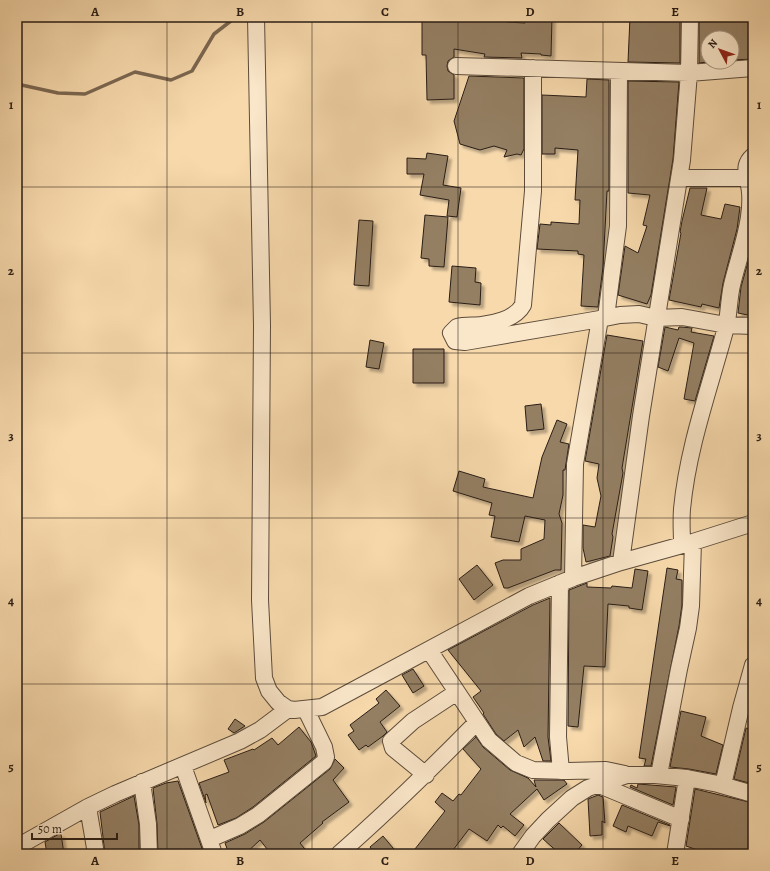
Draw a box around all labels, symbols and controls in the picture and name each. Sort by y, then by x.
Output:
text: A [90,3,100,20]
text: B [236,3,244,20]
text: C [381,3,389,20]
text: D [525,3,535,20]
text: E [671,3,679,20]
north arrow [700,30,740,70]
text: N [705,36,721,52]
text: 1 [9,96,14,113]
text: 1 [757,96,762,113]
text: 2 [8,262,15,279]
text: 2 [756,262,763,279]
text: 3 [8,427,14,444]
text: 3 [756,427,762,444]
text: 4 [8,592,14,609]
text: 4 [756,592,762,609]
text: 5 [8,758,14,775]
text: 5 [756,758,762,775]
scale bar [32,815,117,841]
text: 50 m [38,821,62,837]
text: A [90,852,100,869]
text: B [236,852,244,869]
text: C [381,852,389,869]
text: D [525,852,535,869]
text: E [671,852,679,869]

